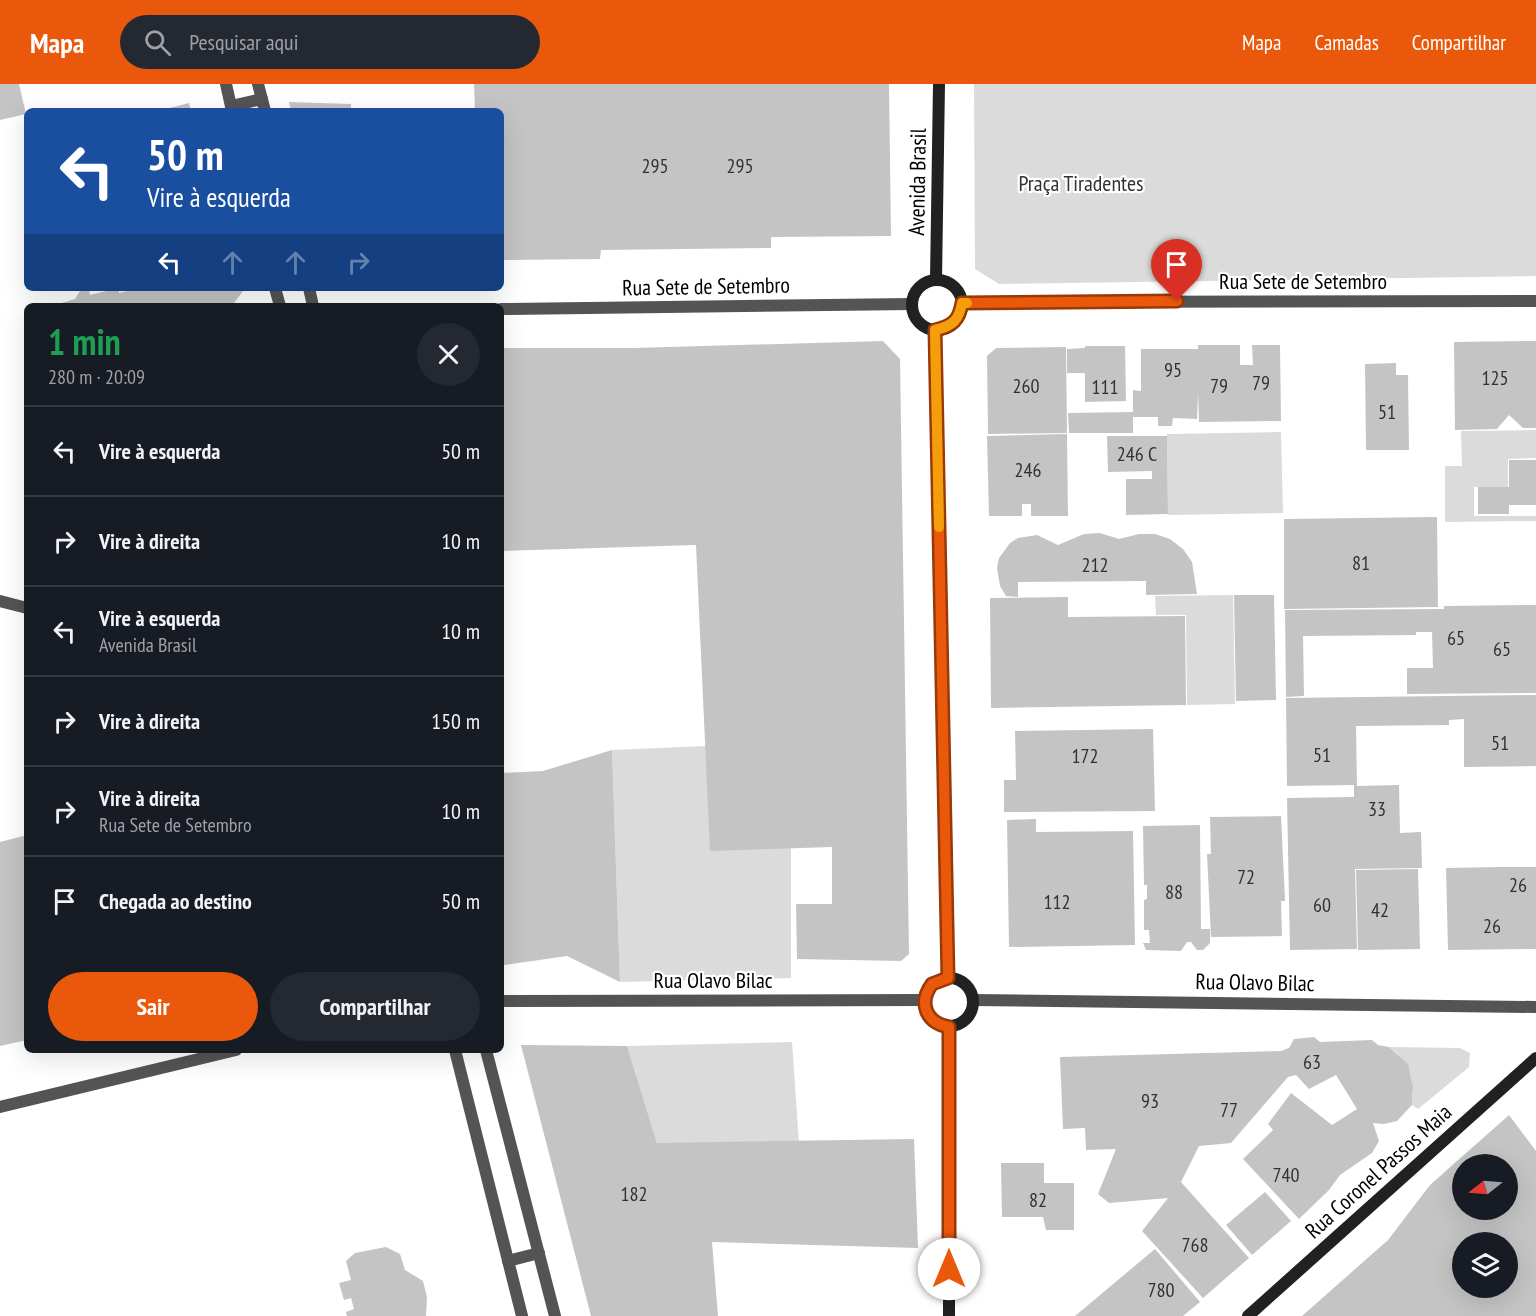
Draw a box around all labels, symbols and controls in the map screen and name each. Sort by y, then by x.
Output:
search box [120,15,540,69]
text: Mapa [30,24,84,61]
icon: search [141,26,174,59]
text: Pesquisar aqui [189,28,298,56]
text: Mapa [1242,29,1281,56]
text: Camadas [1314,29,1379,56]
text: Compartilhar [1412,29,1506,56]
text: 50 m [147,127,224,182]
street label: Avenida Brasil [902,127,932,236]
icon: left [48,132,126,210]
house number: 295 [642,153,669,179]
house number: 295 [727,153,754,179]
park label: Praça Tiradentes [1019,169,1143,197]
text: Vire à esquerda [147,180,291,214]
pin [1151,239,1202,301]
icon: left [153,246,186,279]
icon: ahead [216,246,249,279]
icon: ahead [279,246,312,279]
icon: right [342,246,375,279]
icon: arrive [1160,248,1193,281]
street label: Rua Sete de Setembro [1219,267,1387,295]
street label: Rua Sete de Setembro [622,271,790,301]
text: 1 min [48,318,121,365]
button: close [417,323,480,386]
house number: 95 [1164,357,1182,383]
text: 280 m · 20:09 [48,364,145,390]
house number: 125 [1482,365,1509,391]
house number: 79 [1252,370,1270,396]
house number: 260 [1013,373,1040,399]
house number: 79 [1210,373,1228,399]
house number: 111 [1092,374,1119,400]
house number: 51 [1378,399,1396,425]
icon: left [48,435,81,468]
text: Vire à esquerda [99,437,220,465]
text: 50 m [441,437,480,465]
house number: 246 C [1117,441,1157,467]
house number: 246 [1015,457,1042,483]
icon: right [48,525,81,558]
text: Vire à direita [99,527,200,555]
text: 10 m [441,527,480,555]
house number: 81 [1352,550,1370,576]
house number: 212 [1082,552,1109,578]
text: Vire à esquerda [99,604,220,632]
icon: left [48,615,81,648]
text: 10 m [441,617,480,645]
house number: 65 [1447,625,1465,651]
text: Avenida Brasil [99,632,197,658]
house number: 65 [1493,636,1511,662]
icon: right [48,705,81,738]
text: Vire à direita [99,707,200,735]
text: 150 m [431,707,480,735]
house number: 51 [1491,730,1509,756]
house number: 51 [1313,742,1331,768]
house number: 172 [1072,743,1099,769]
text: Vire à direita [99,784,200,812]
icon: right [48,795,81,828]
house number: 33 [1368,796,1386,822]
text: 10 m [441,797,480,825]
text: Rua Sete de Setembro [99,812,252,838]
house number: 72 [1237,864,1255,890]
house number: 26 [1509,872,1527,898]
house number: 88 [1165,879,1183,905]
icon: arrive [48,885,81,918]
text: Chegada ao destino [99,887,252,915]
text: 50 m [441,887,480,915]
house number: 112 [1044,889,1071,915]
house number: 60 [1313,892,1331,918]
house number: 42 [1371,897,1389,923]
house number: 26 [1483,913,1501,939]
street label: Rua Olavo Bilac [653,966,773,994]
street label: Rua Olavo Bilac [1195,967,1315,997]
button: Sair [48,972,258,1041]
button: Compartilhar [270,972,480,1041]
house number: 63 [1303,1049,1321,1075]
house number: 93 [1141,1088,1159,1114]
house number: 77 [1220,1097,1238,1123]
street label: Rua Coronel Passos Maia [1299,1098,1457,1244]
north arrow [1452,1154,1518,1220]
map controls [1452,1154,1518,1298]
house number: 740 [1273,1162,1300,1188]
house number: 182 [621,1181,648,1207]
house number: 82 [1029,1187,1047,1213]
house number: 768 [1182,1232,1209,1258]
button: layers [1452,1232,1518,1298]
position arrow [917,1237,981,1301]
house number: 780 [1148,1277,1175,1303]

